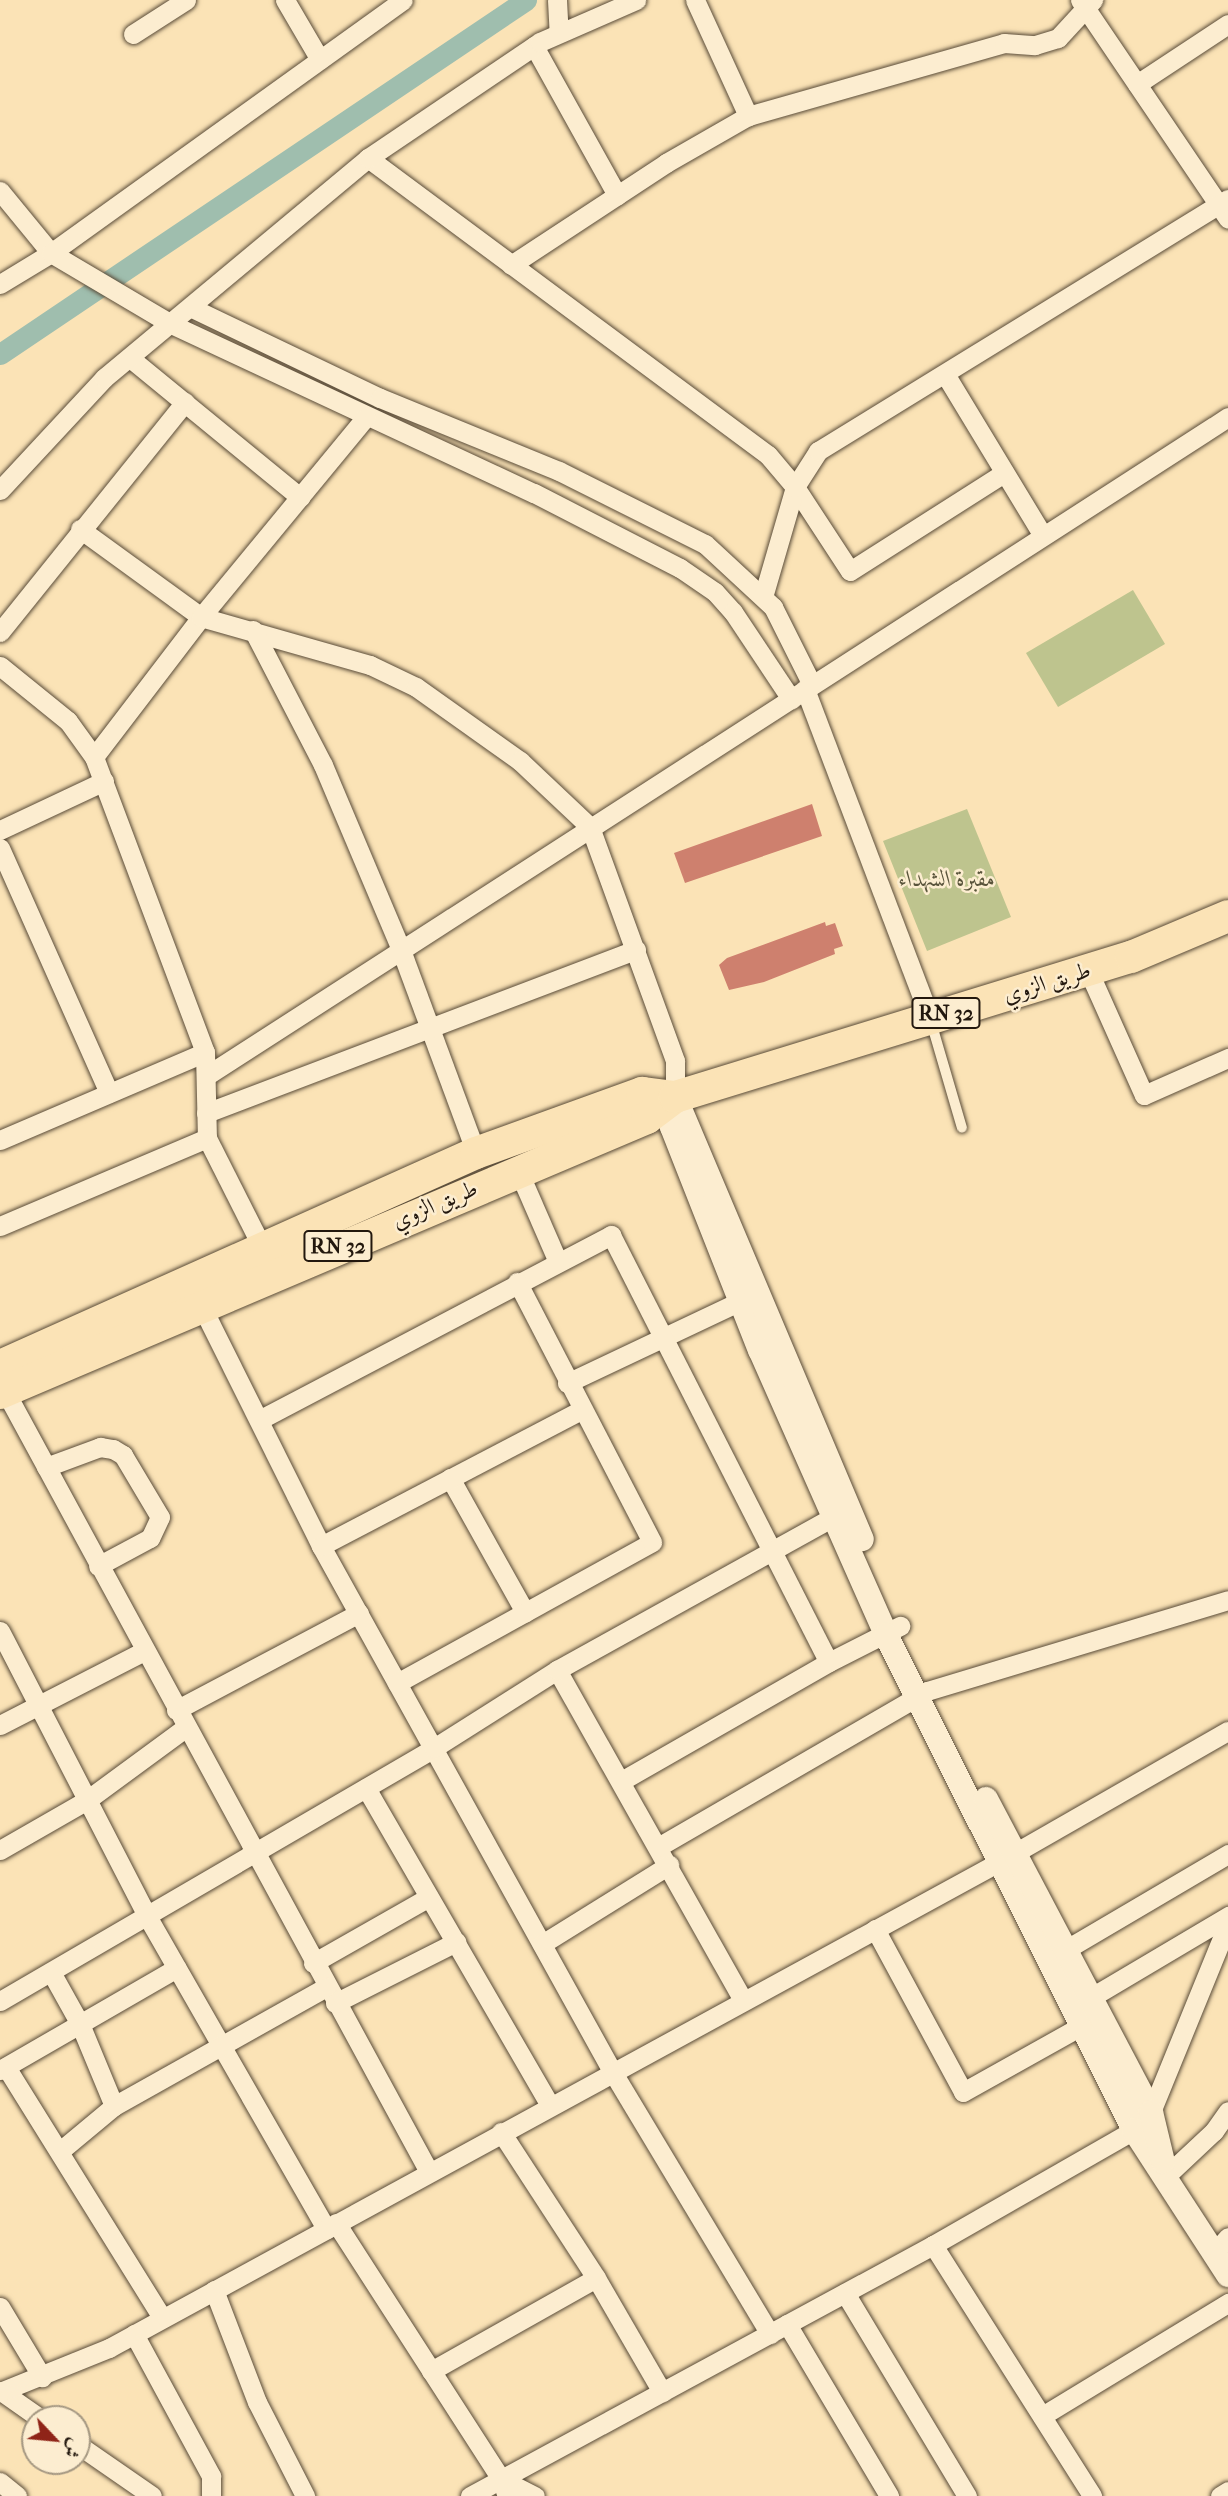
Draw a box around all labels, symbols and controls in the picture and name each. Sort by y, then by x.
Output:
park label: مقبرة الشهداء [899,865,995,893]
street label: طريق الزوي [1000,957,1094,1009]
road number: RN 32 [911,996,981,1030]
street label: طريق الزوي [388,1175,482,1235]
road number: RN 32 [303,1228,373,1264]
north arrow [21,2405,91,2475]
text: ش [59,2435,87,2462]

